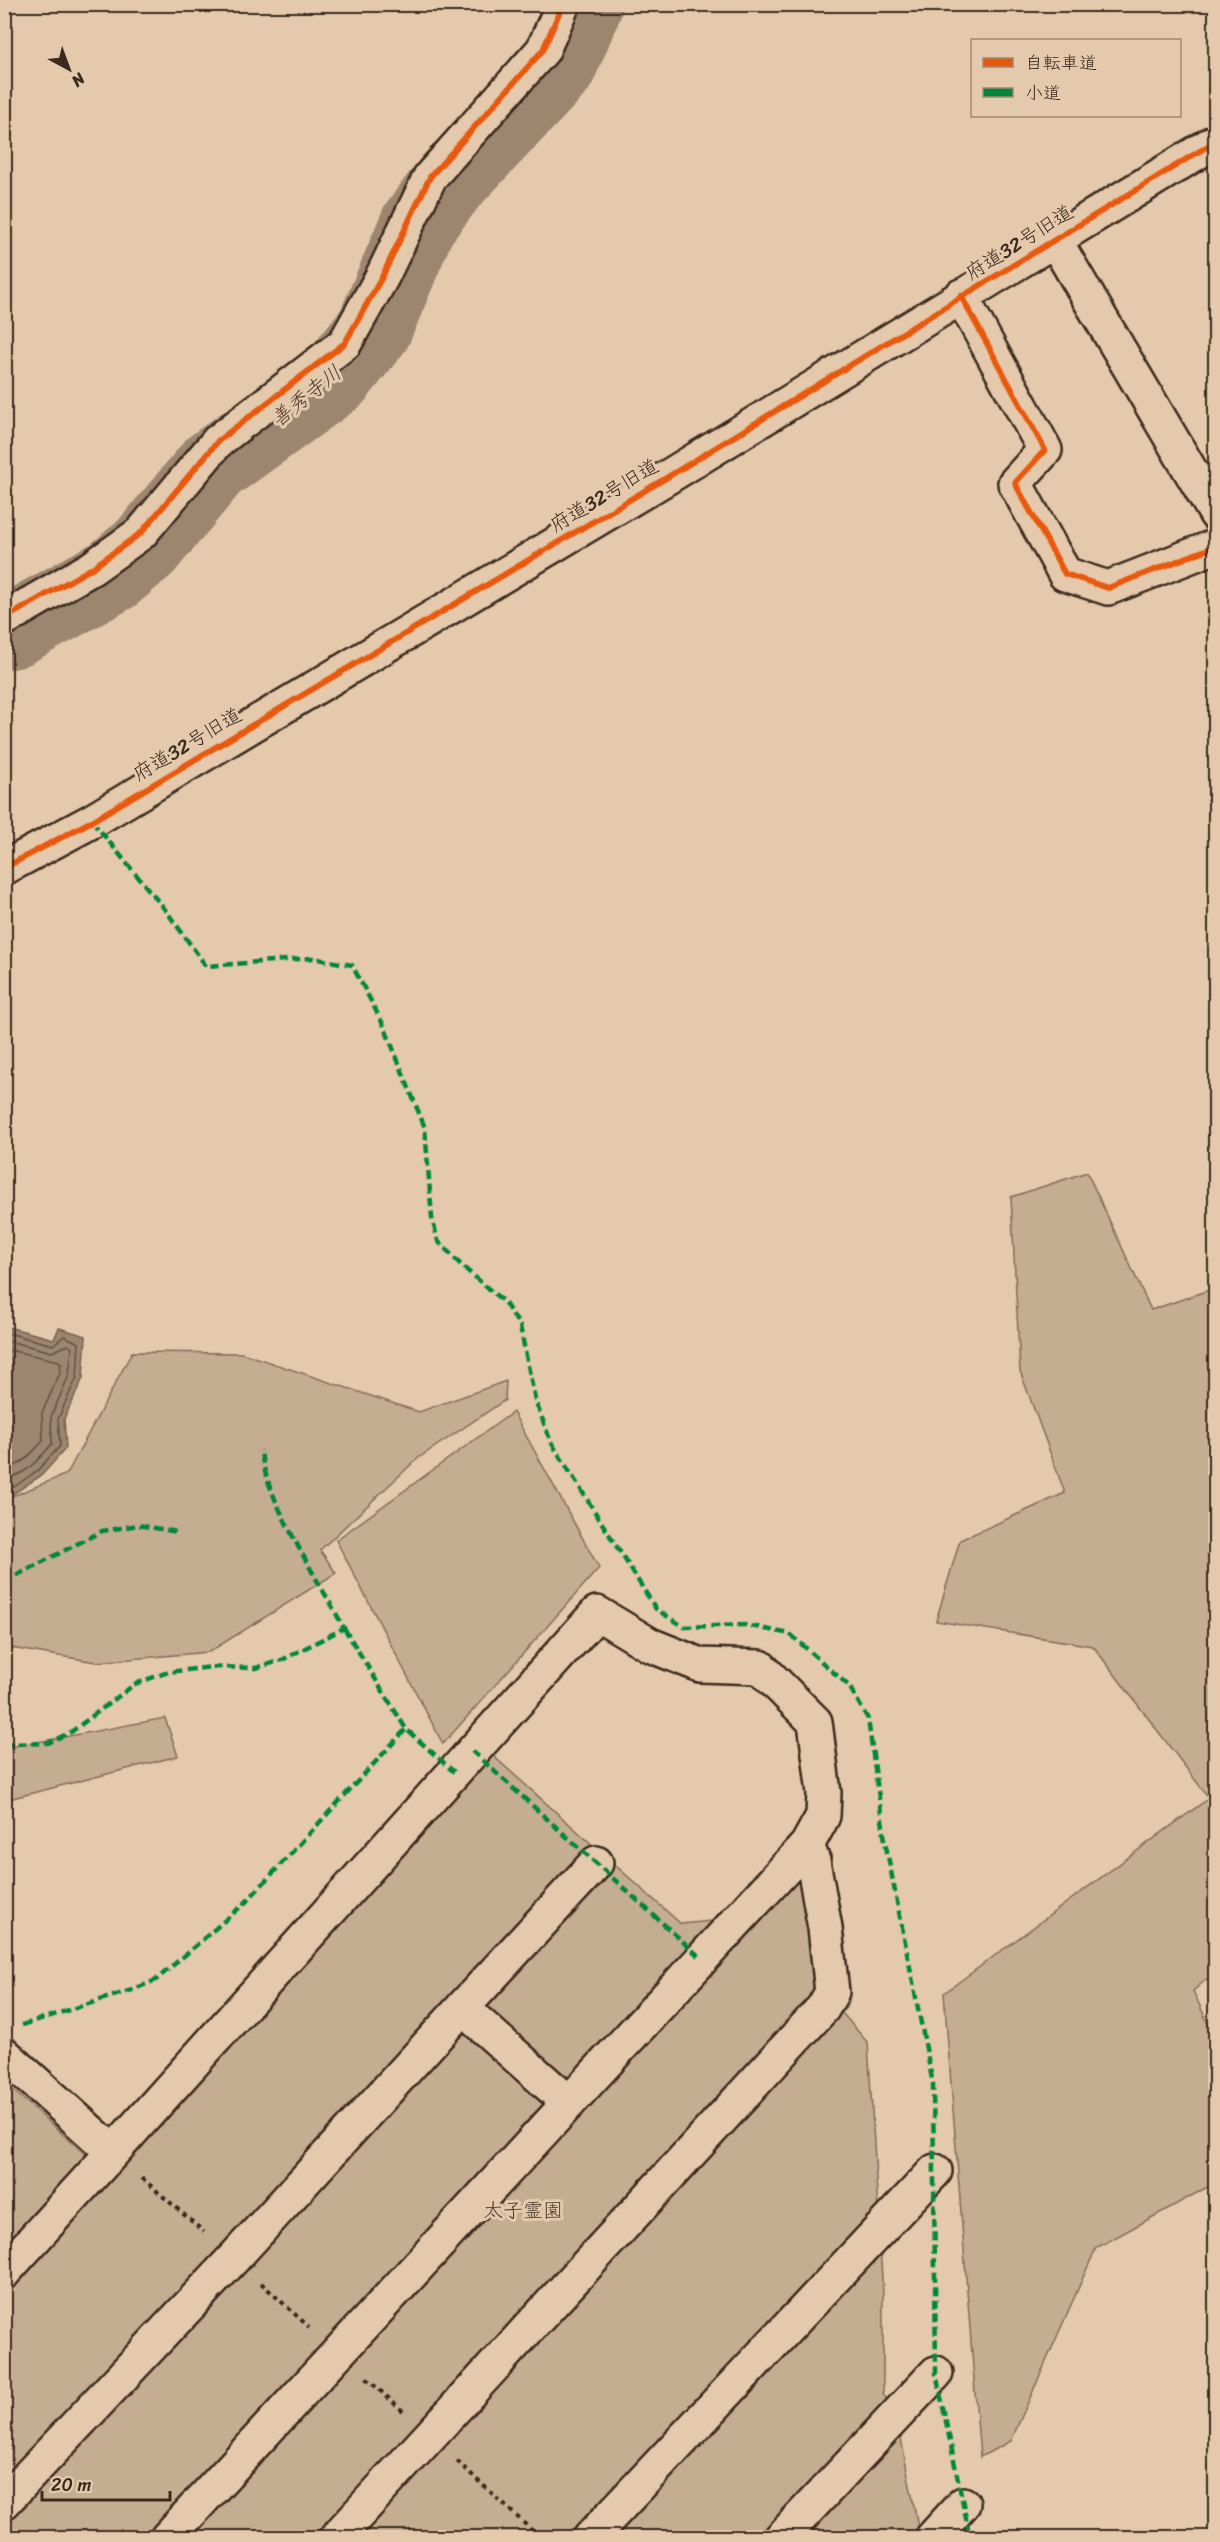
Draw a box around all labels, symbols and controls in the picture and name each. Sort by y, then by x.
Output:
north arrow [39,39,99,99]
legend [971,39,1181,117]
text: 自転車道 [1025,47,1097,79]
text: N [64,65,93,95]
text: 小道 [1025,77,1061,109]
street label: 府道32号旧道 [958,195,1080,290]
water label: 善秀寺川 [261,355,351,437]
street label: 府道32号旧道 [543,449,666,542]
street label: 府道32号旧道 [126,698,249,791]
park label: 太子霊園 [483,2193,563,2228]
scale bar [42,2464,170,2502]
text: 20 m [51,2469,91,2501]

